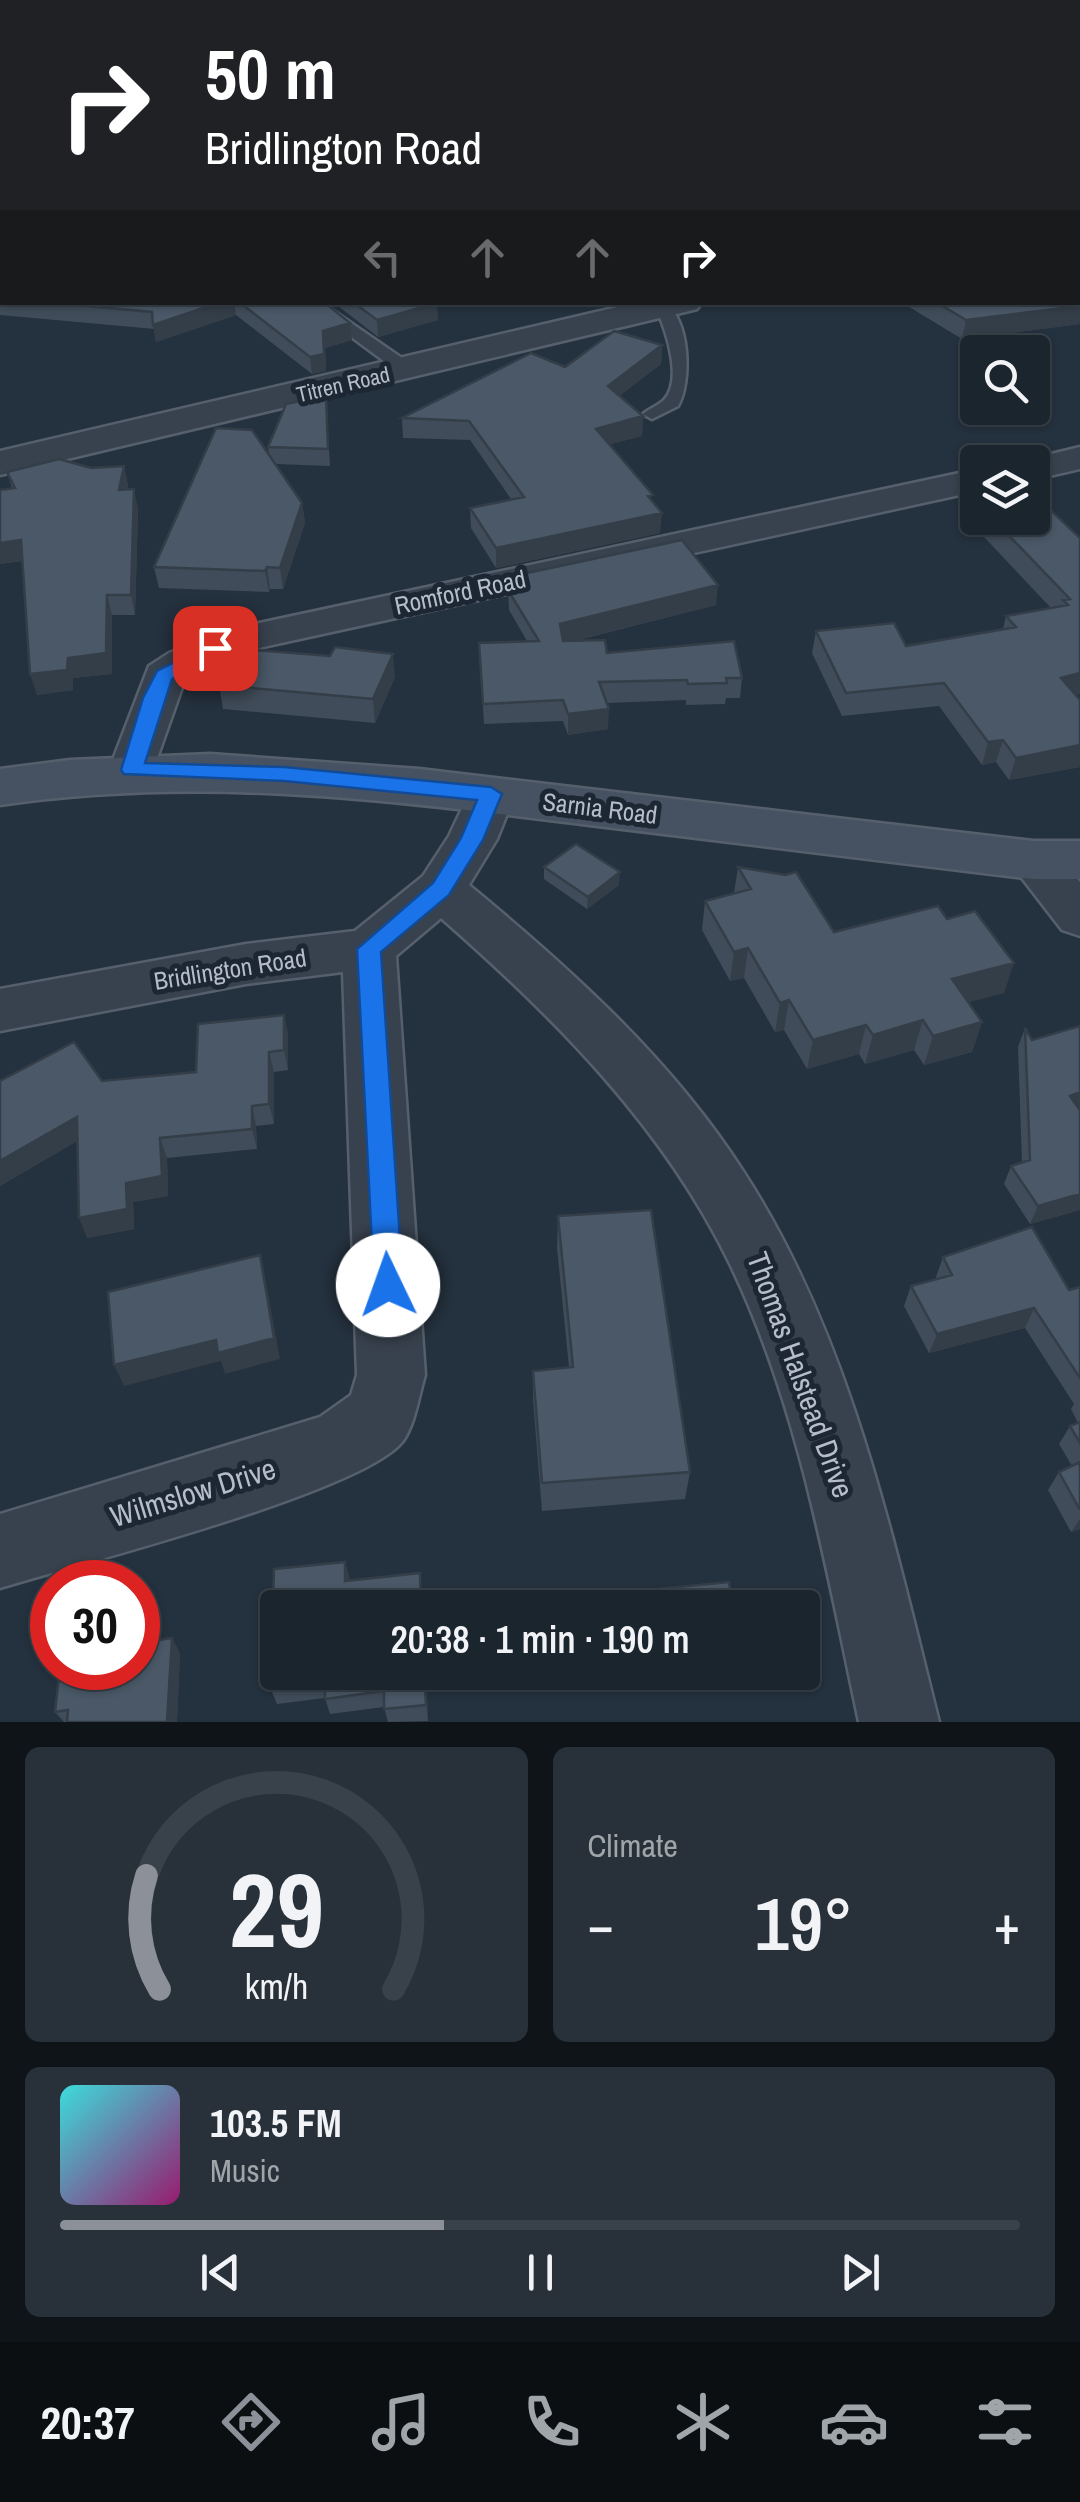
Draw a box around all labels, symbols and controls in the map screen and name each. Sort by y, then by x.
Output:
text: 50 m [205,27,336,121]
icon: right [40,40,170,170]
text: Bridlington Road [205,117,482,178]
icon: left [355,230,410,285]
icon: ahead [460,230,515,285]
icon: ahead [565,230,620,285]
icon: right [670,230,725,285]
map controls [960,335,1050,535]
button: search [960,335,1050,425]
street label: Titren Road [293,359,393,409]
button: layers [960,445,1050,535]
street label: Romford Road [391,562,529,622]
pin [173,606,258,691]
icon: arrive [188,621,243,676]
street label: Sarnia Road [541,784,659,832]
street label: Bridlington Road [151,940,309,998]
position arrow [336,1233,440,1337]
street label: Thomas Halstead Drive [738,1246,864,1503]
street label: Wilmslow Drive [105,1448,280,1536]
speed limit sign: 30 [30,1560,160,1690]
text: 20:38 · 1 min · 190 m [390,1614,690,1665]
text: Climate [588,1824,678,1867]
text: 29 [229,1839,324,1979]
text: 19° [755,1872,853,1973]
text: − [588,1887,614,1961]
text: + [994,1887,1020,1961]
text: km/h [244,1962,308,2010]
text: 103.5 FM [210,2098,342,2149]
text: Music [210,2149,280,2192]
icon: previous [193,2245,248,2300]
icon: pause [513,2245,568,2300]
icon: next [833,2245,888,2300]
icon: directions [216,2387,286,2457]
icon: music [366,2387,436,2457]
icon: phone [517,2387,587,2457]
icon: climate [668,2387,738,2457]
icon: car [819,2387,889,2457]
icon: filters [970,2387,1040,2457]
text: 20:37 [40,2392,135,2453]

